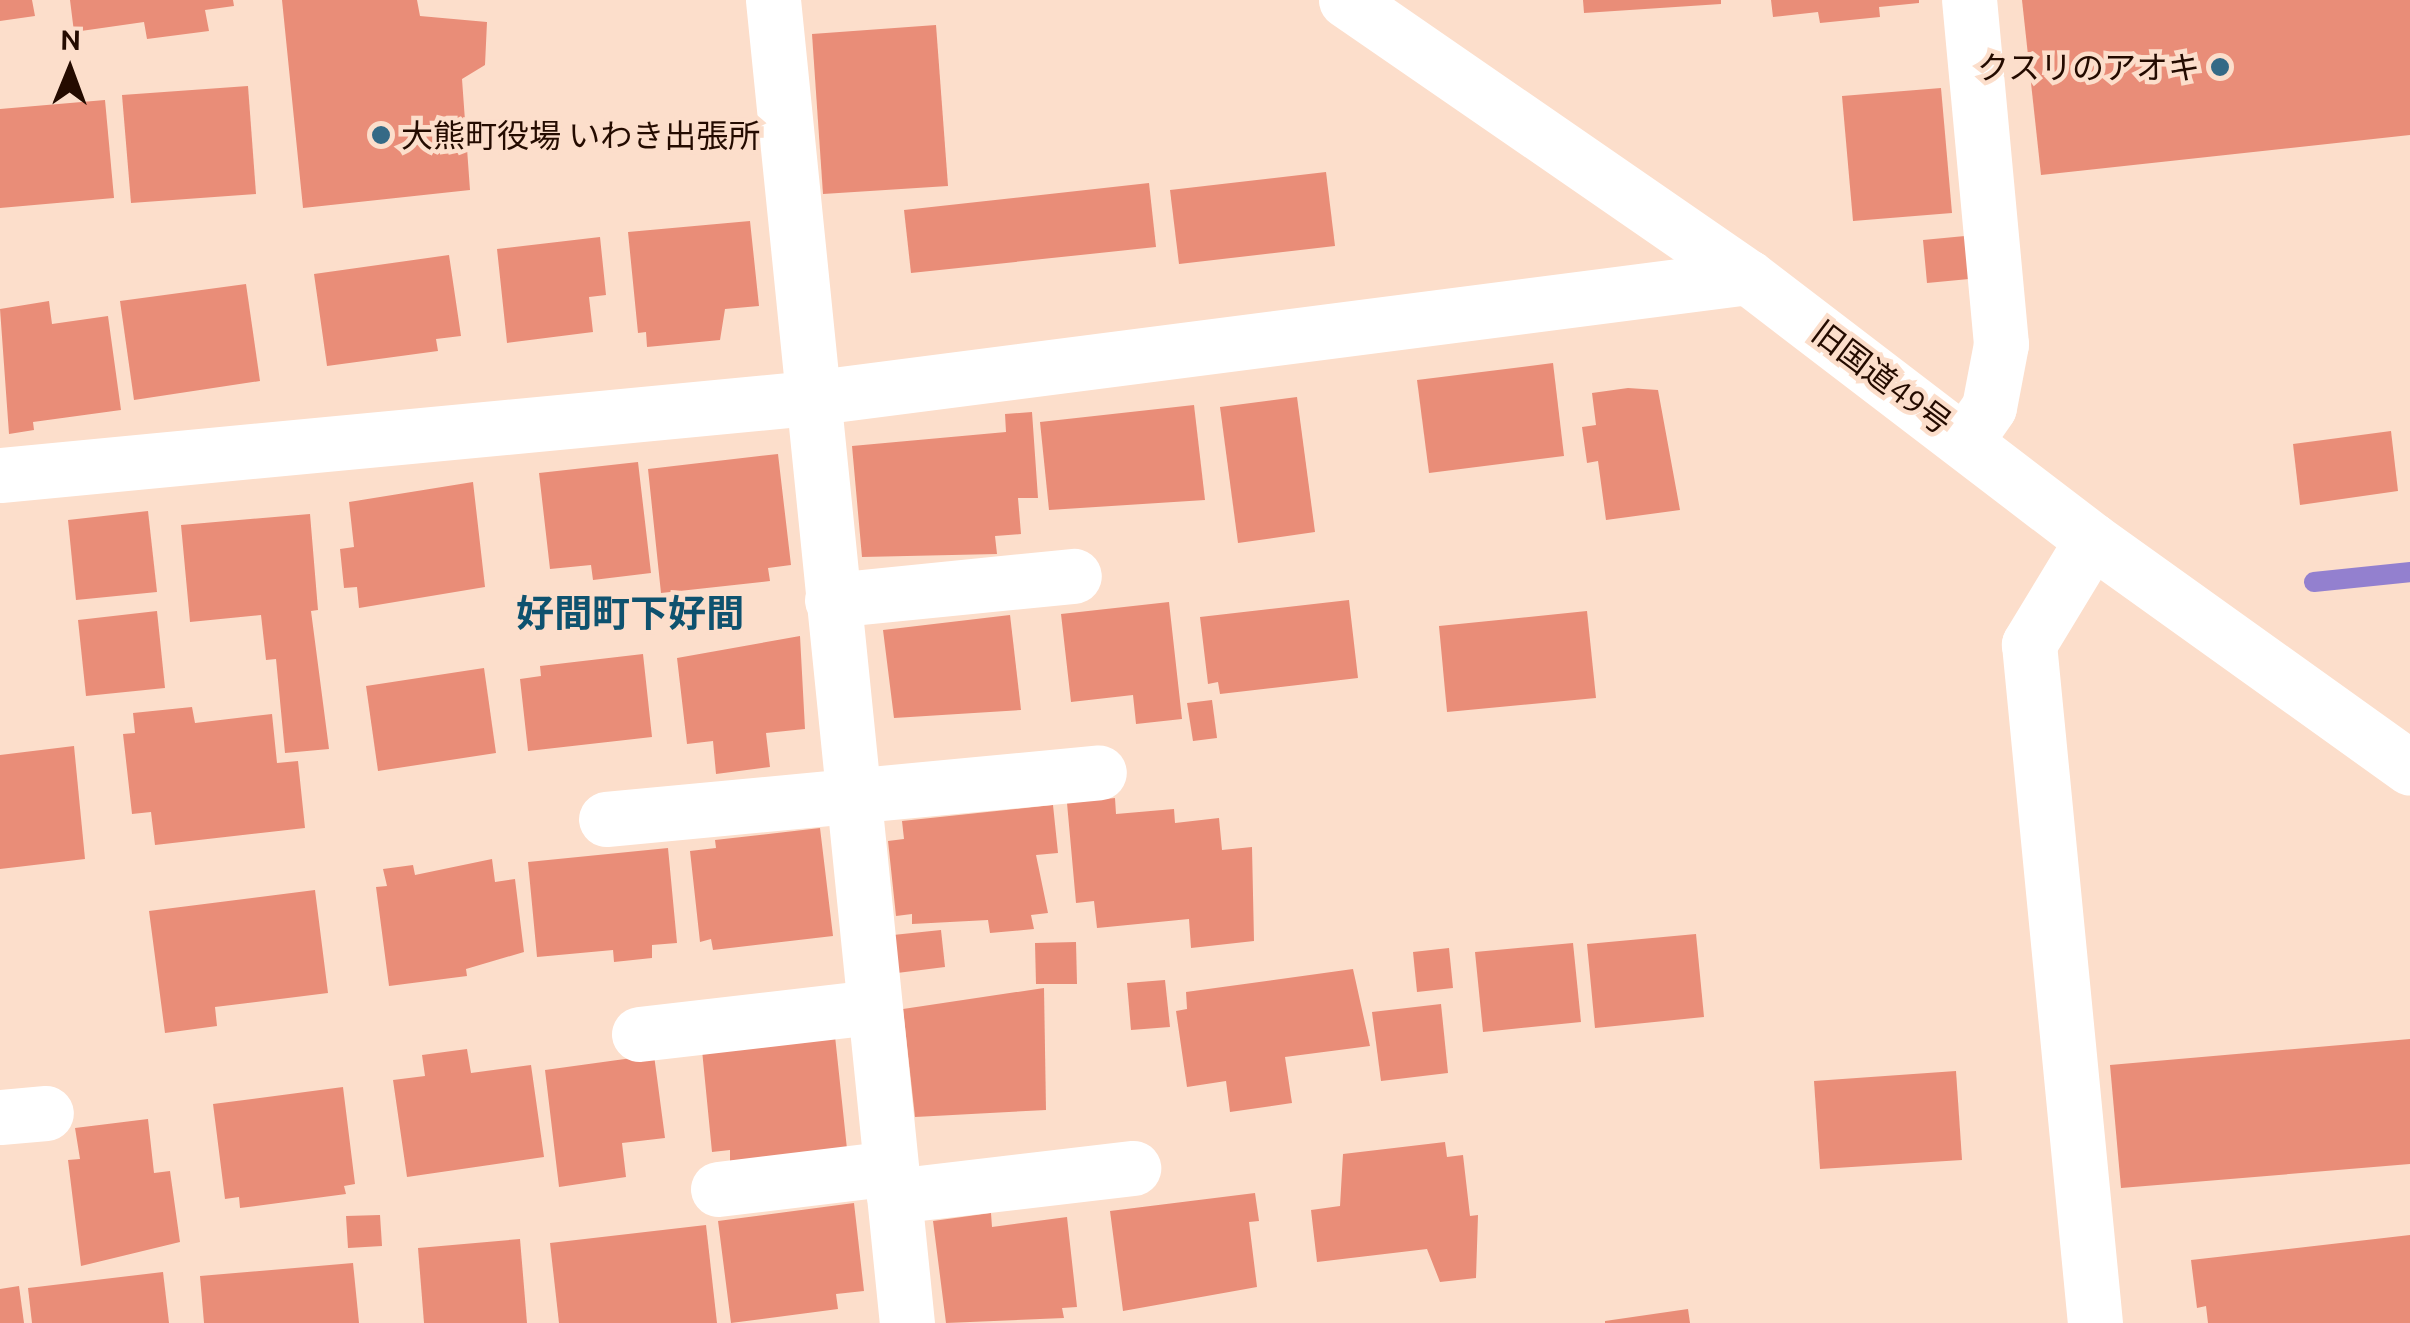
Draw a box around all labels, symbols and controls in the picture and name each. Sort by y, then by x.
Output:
north arrow [20,20,120,120]
text: N [60,24,81,55]
place label: クスリのアオキ [1976,48,2200,86]
marker: クスリのアオキ [2209,56,2231,78]
place label: 大熊町役場 いわき出張所 [401,116,760,154]
marker: 大熊町役場 いわき出張所 [370,124,392,146]
street label: 旧国道49号 [1805,312,1959,442]
district label: 好間町下好間 [516,591,744,637]

